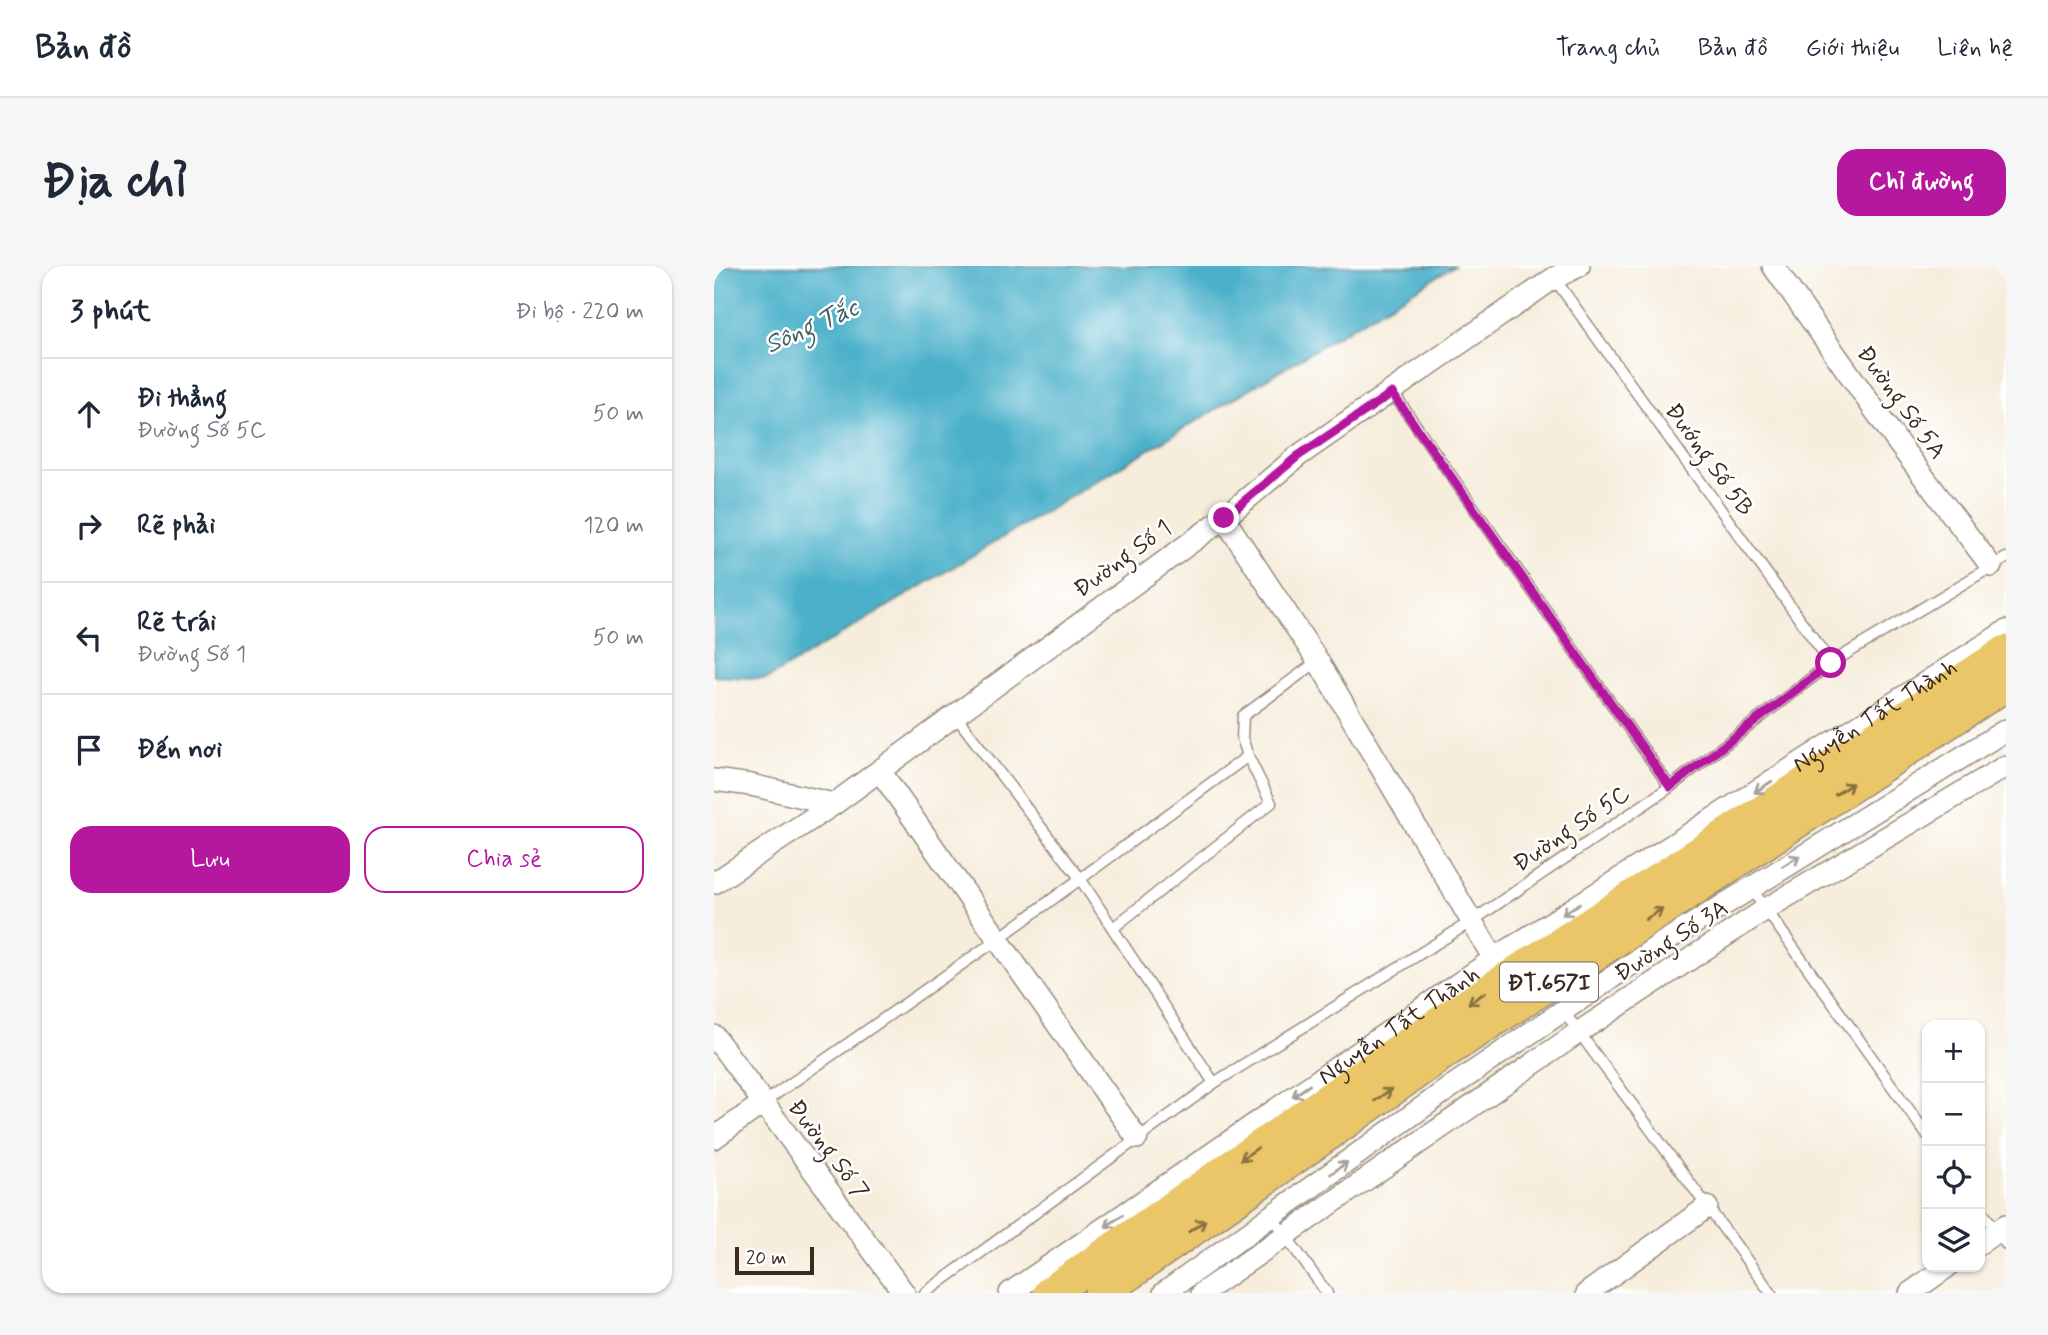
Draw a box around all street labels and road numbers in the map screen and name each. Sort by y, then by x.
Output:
street label: Đường Số 5A [1847,340,1952,468]
street label: Đướng Số 5B [1655,397,1760,524]
street label: Đường Số 1 [1068,513,1180,608]
street label: Nguyễn Tất Thành [1787,652,1963,781]
street label: Đường Số 5C [1507,779,1638,882]
street label: Đường Số 3A [1609,893,1736,992]
street label: Nguyễn Tất Thành [1313,960,1486,1093]
road number: ĐT.657I [1500,962,1598,1002]
street label: Đường Số 7 [778,1094,876,1208]

